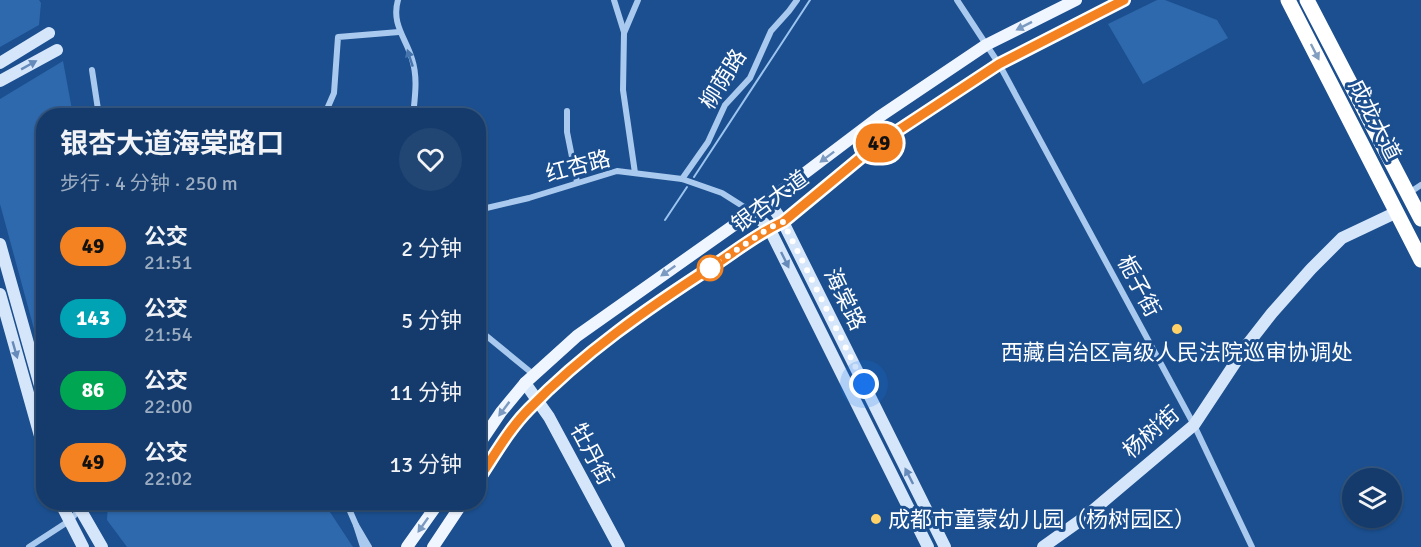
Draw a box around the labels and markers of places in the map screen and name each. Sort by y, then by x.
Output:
unlabelled marker [697,255,723,281]
marker: 西藏自治区高级人民法院巡审协调处 [1170,322,1184,336]
place label: 西藏自治区高级人民法院巡审协调处 [1001,339,1353,366]
place label: 成都市童蒙幼儿园（杨树园区） [888,506,1196,533]
marker: 成都市童蒙幼儿园（杨树园区） [869,512,883,526]

